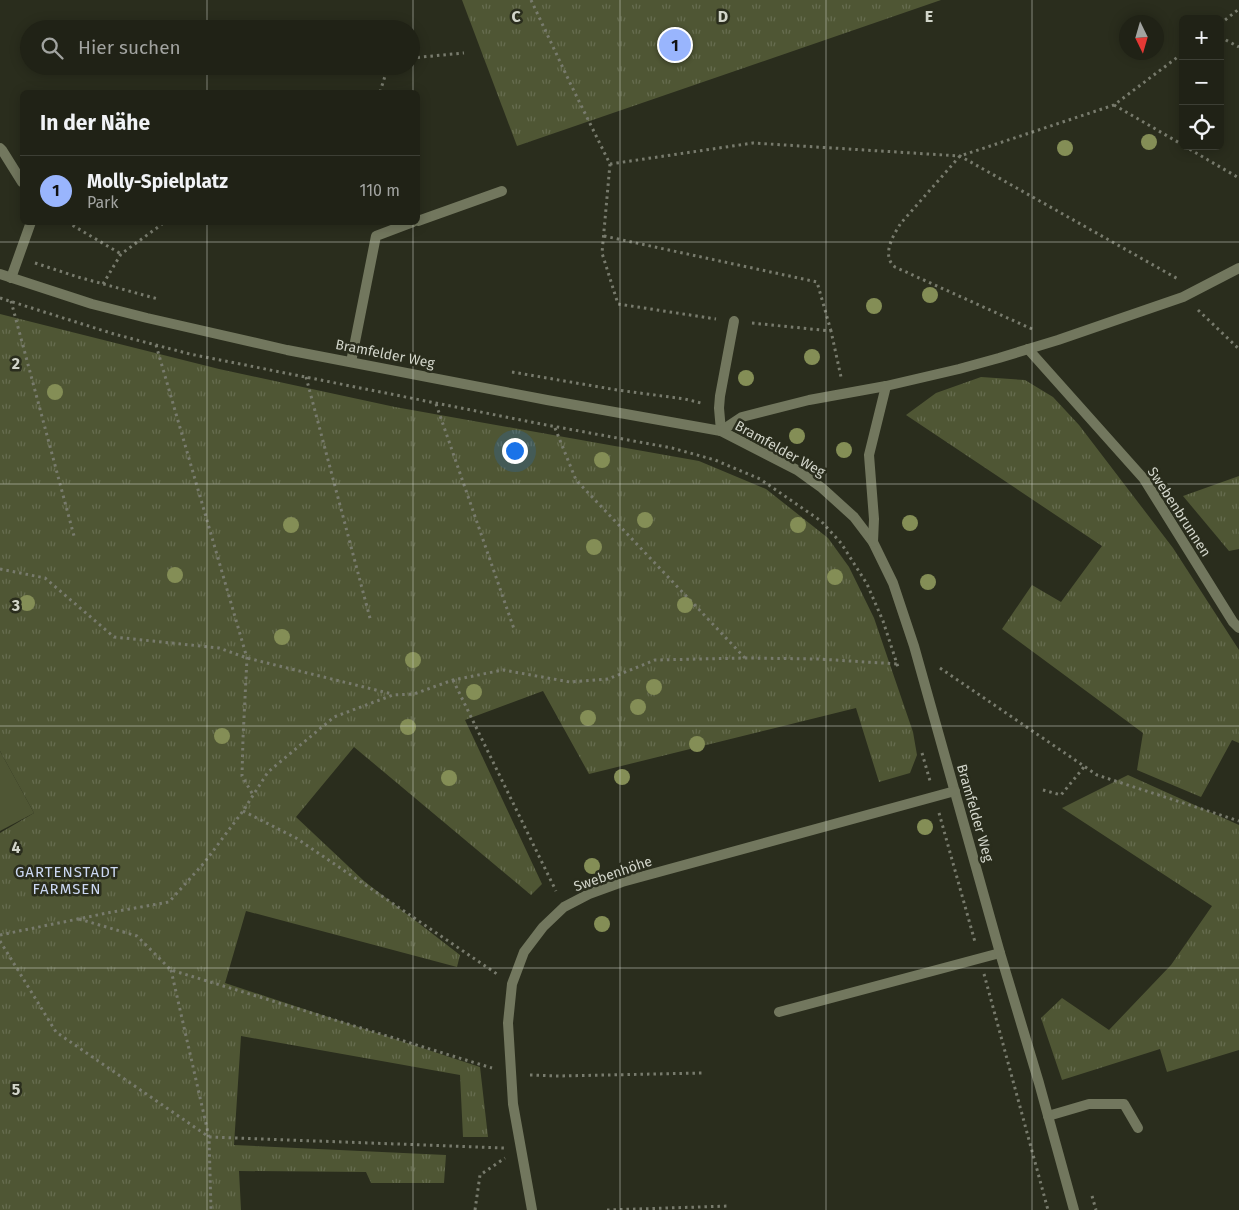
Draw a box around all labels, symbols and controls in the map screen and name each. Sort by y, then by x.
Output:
text: C [511,7,521,26]
text: D [718,7,728,26]
text: E [925,7,933,26]
north arrow [1119,15,1164,60]
map controls [1179,15,1224,150]
button: + [1179,15,1224,60]
search box [20,20,420,75]
pin: 1 [659,26,691,64]
icon: search [38,34,66,62]
text: Hier suchen [78,36,181,59]
button: − [1179,60,1224,105]
button: locate [1179,105,1224,150]
text: In der Nähe [40,110,150,136]
text: Molly-Spielplatz [87,170,228,193]
text: 1 [52,181,60,200]
text: 110 m [359,181,400,200]
text: Park [87,193,119,212]
street label: Bramfelder Weg [334,336,437,372]
text: 2 [12,354,20,373]
street label: Bramfelder Weg [732,417,829,481]
your location [502,438,528,464]
street label: Swebenbrunnen [1144,464,1214,560]
text: 3 [11,596,20,615]
street label: Bramfelder Weg [953,762,997,864]
text: 4 [11,838,21,857]
street label: Swebenhöhe [572,853,654,895]
district label: GARTENSTADT FARMSEN [15,863,119,898]
text: 5 [12,1080,21,1099]

